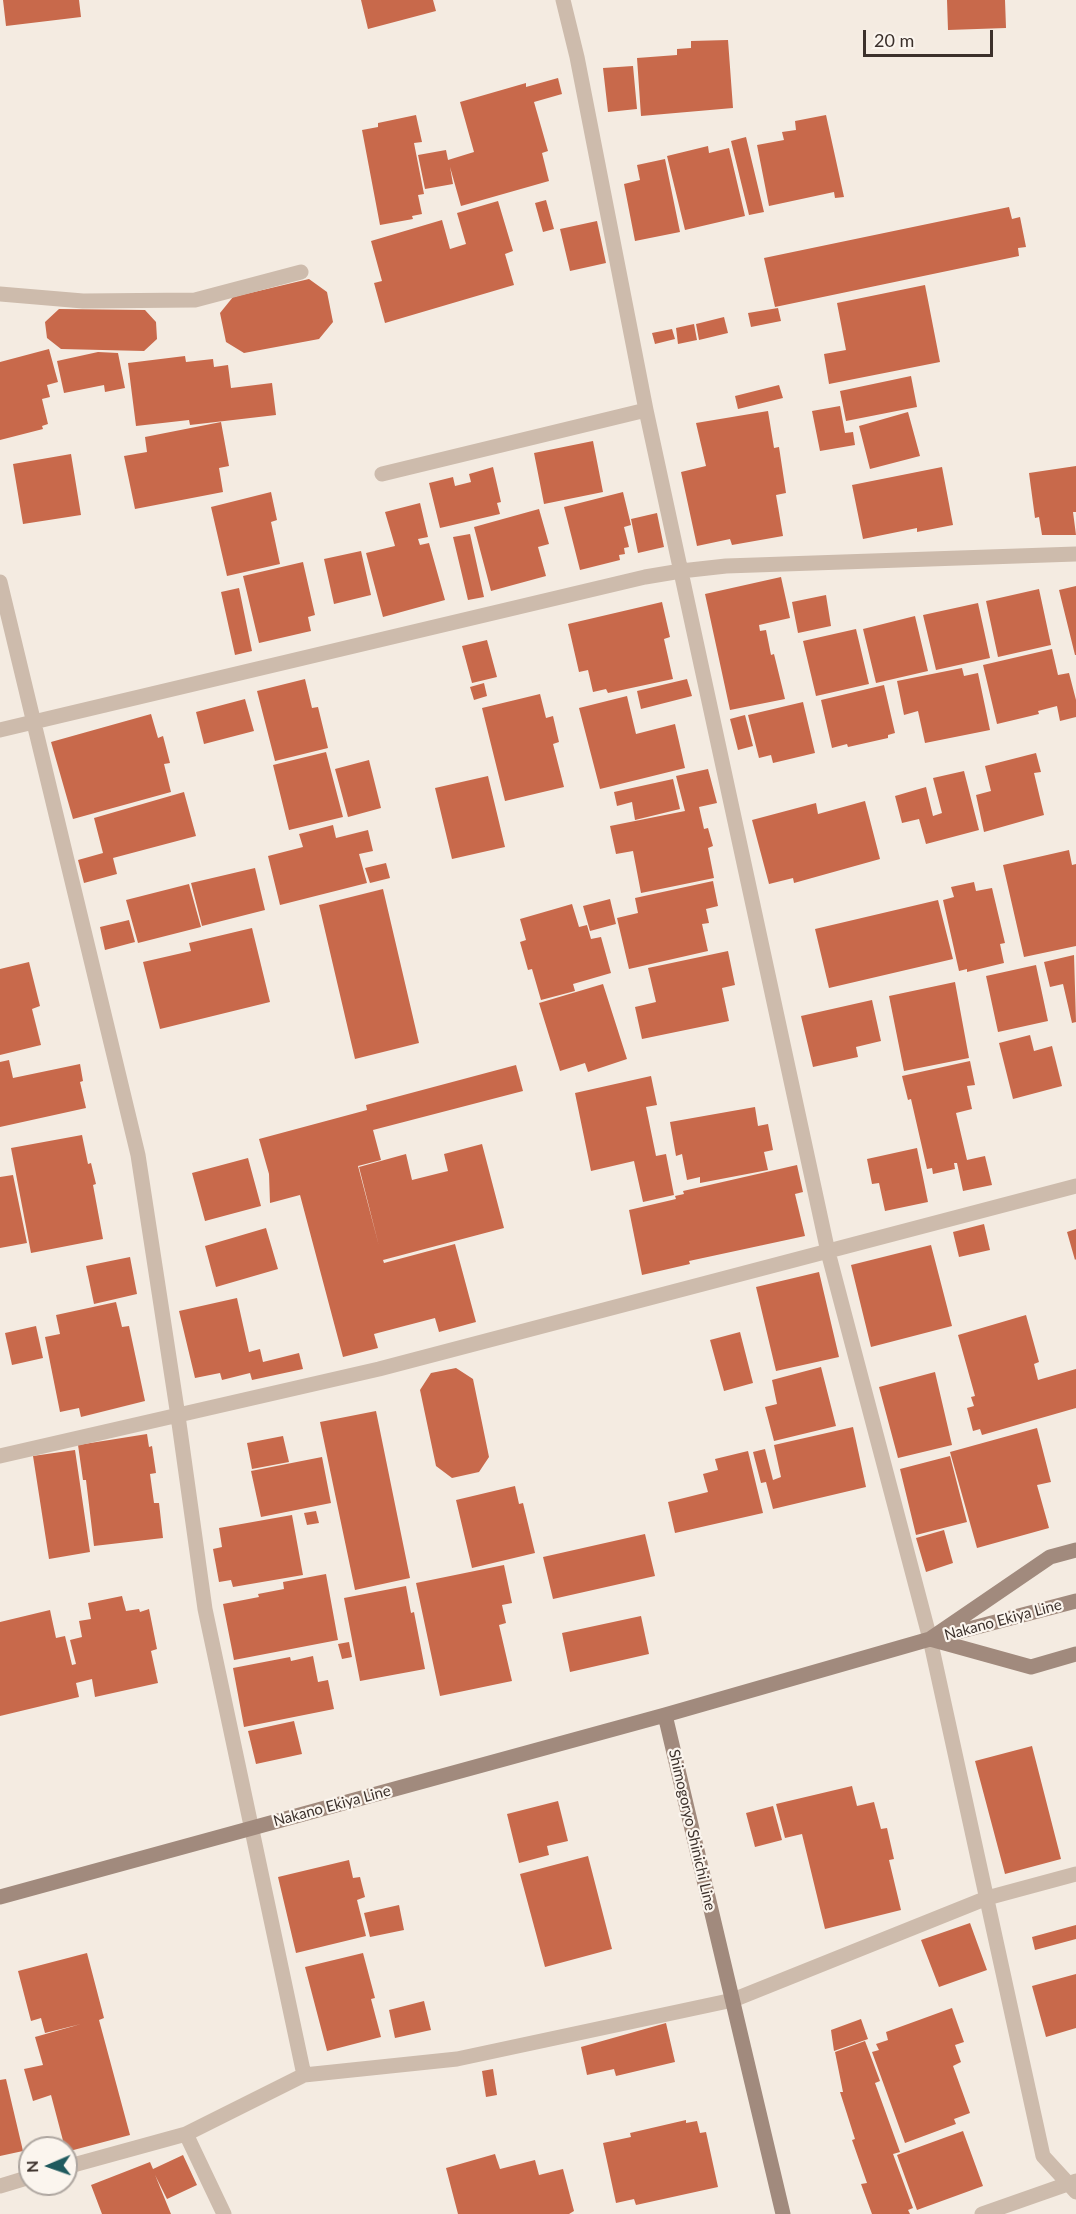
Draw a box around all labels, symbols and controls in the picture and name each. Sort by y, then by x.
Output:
scale bar [866,18,996,56]
text: 20 m [874,29,914,51]
street label: Nakano Ekiya Line [942,1596,1064,1644]
street label: Shimogoryo Shinichi Line [665,1748,719,1912]
street label: Nakano Ekiya Line [271,1782,393,1830]
north arrow [18,2136,78,2196]
text: N [22,2160,41,2173]

